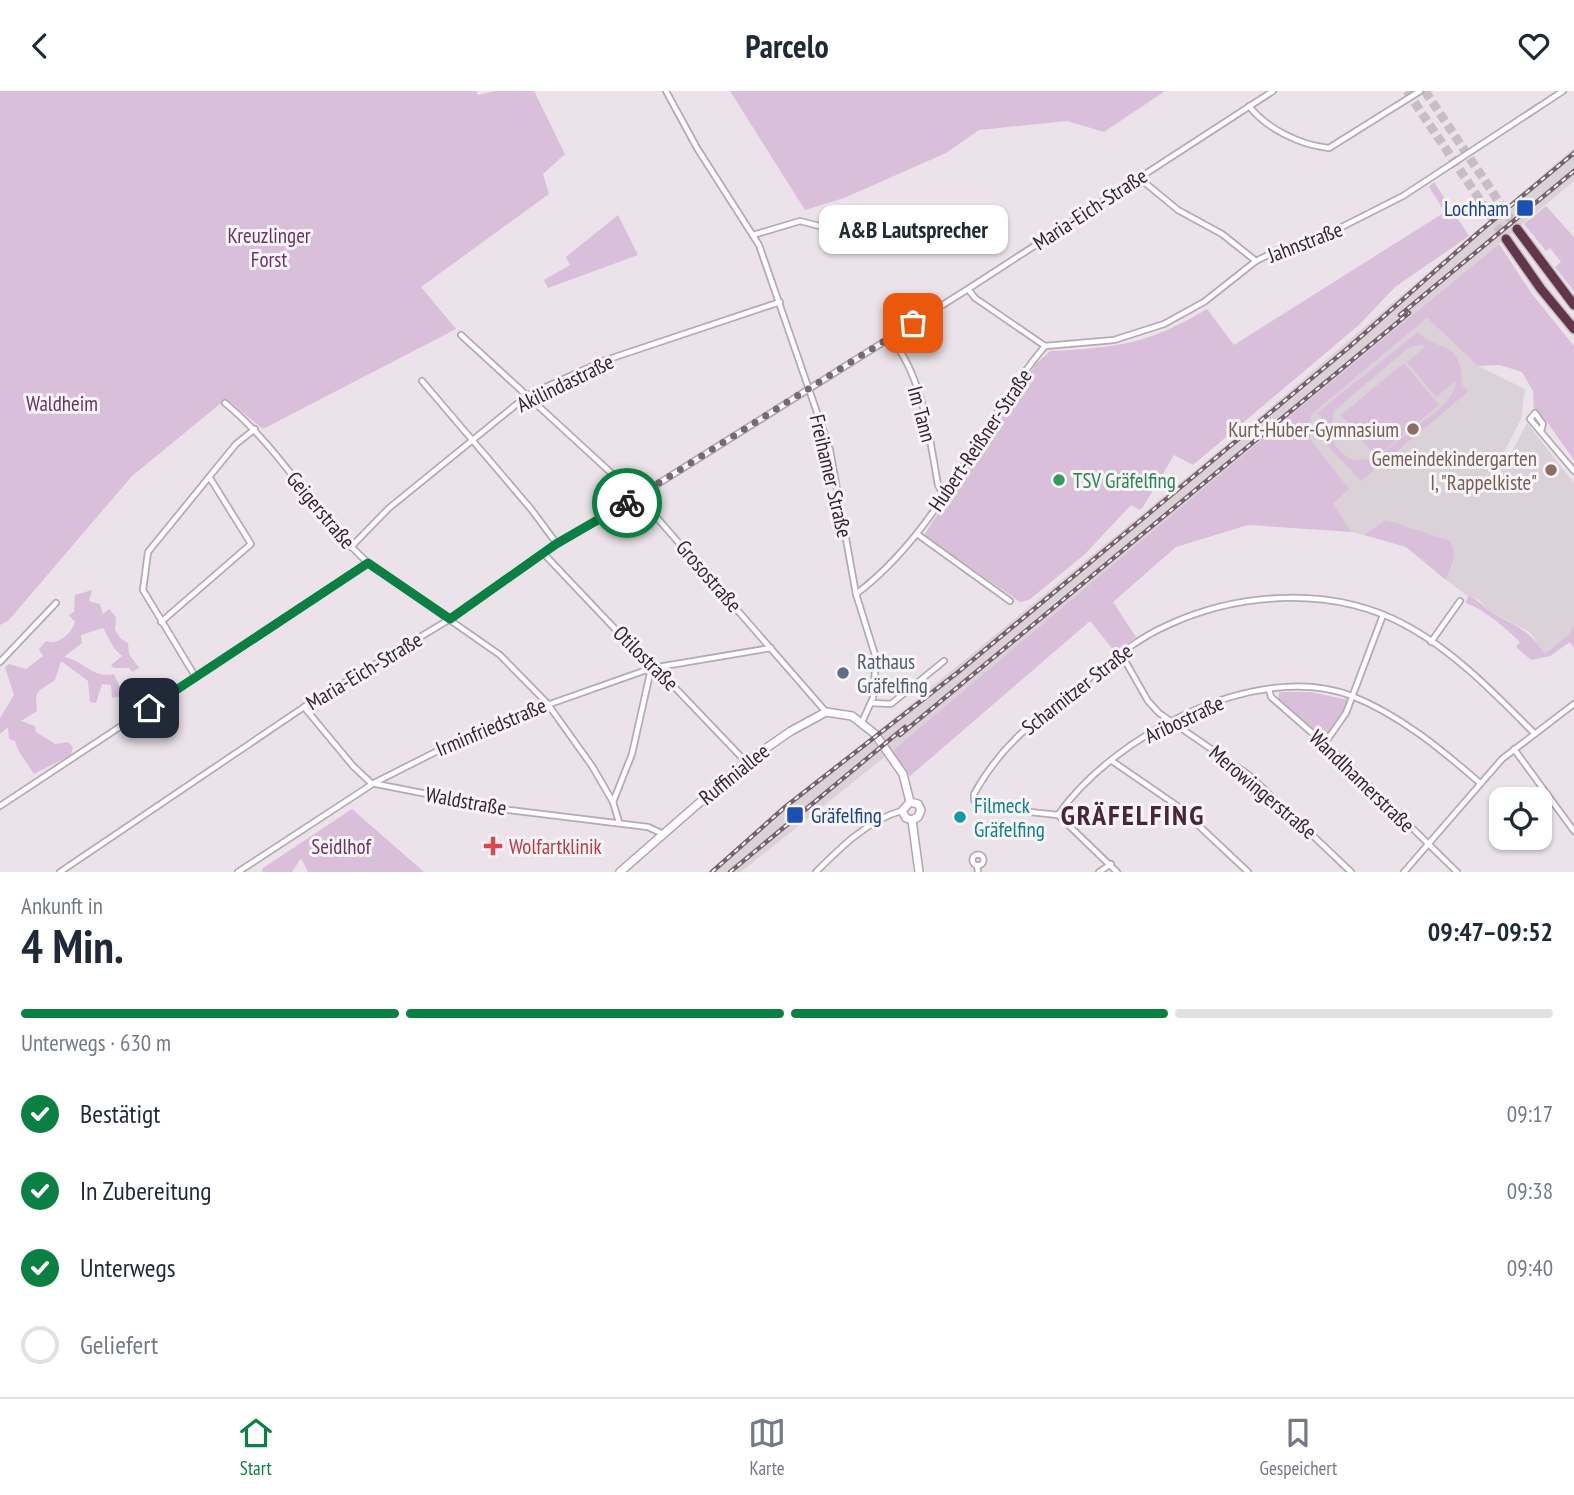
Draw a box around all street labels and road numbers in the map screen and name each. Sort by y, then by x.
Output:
street label: Maria-Eich-Straße [1028,162,1152,256]
street label: Jahnstraße [1263,215,1346,269]
street label: Akilindastraße [512,348,618,418]
street label: Hubert-Reißner-Straße [922,364,1038,516]
street label: Im Tann [902,383,942,445]
street label: Freihamer Straße [804,412,858,540]
street label: Geigerstraße [281,466,361,554]
street label: Grosostraße [670,534,748,618]
street label: Otilostraße [608,620,684,696]
street label: Maria-Eich-Straße [301,626,427,716]
street label: Scharnitzer Straße [1016,637,1138,741]
street label: Aribostraße [1140,689,1228,749]
street label: Irminfriedstraße [432,692,550,762]
street label: Wandlhamerstraße [1303,724,1421,838]
street label: Ruffiniallee [693,737,775,811]
street label: Merowingerstraße [1204,739,1322,845]
street label: Waldstraße [423,781,509,821]

